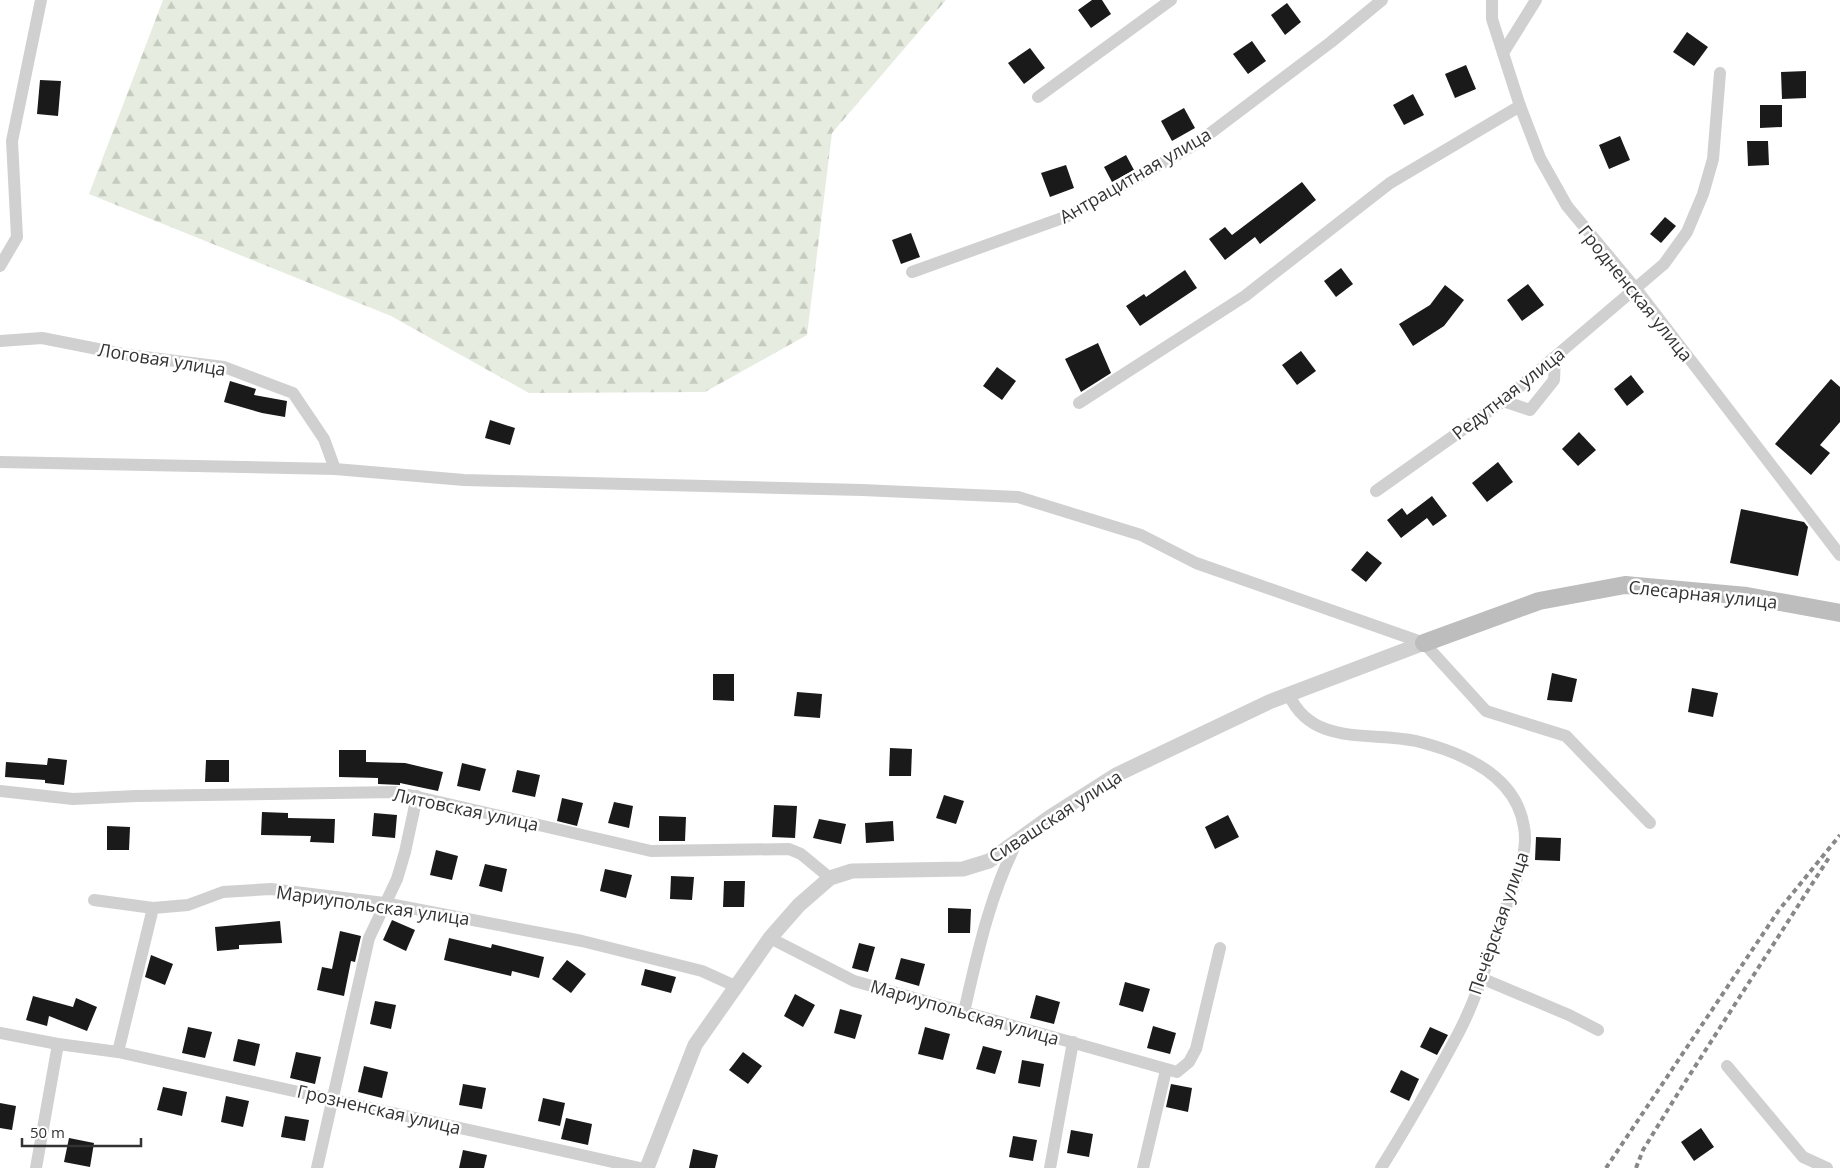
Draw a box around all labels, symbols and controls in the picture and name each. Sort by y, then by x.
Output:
street label: Антрацитная улица [1055,122,1215,228]
street label: Гродненская улица [1573,220,1699,366]
street label: Логовая улица [96,337,228,381]
street label: Редутная улица [1447,341,1569,445]
street label: Слесарная улица [1627,574,1779,614]
street label: Сивашская улица [984,764,1126,868]
street label: Литовская улица [391,782,541,836]
street label: Печёрская улица [1462,848,1534,998]
street label: Мариупольская улица [275,880,471,930]
street label: Мариупольская улица [868,974,1062,1050]
street label: Грозненская улица [295,1078,463,1140]
scale bar [22,1116,141,1148]
text: 50 m [30,1122,65,1142]

